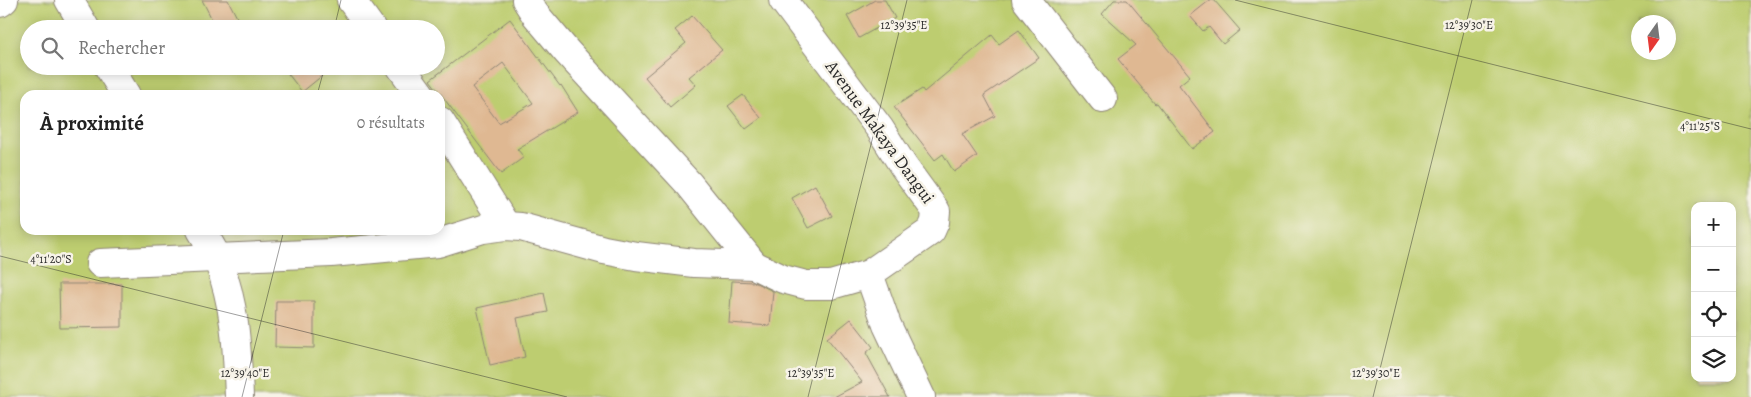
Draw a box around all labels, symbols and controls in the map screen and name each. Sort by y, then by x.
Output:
north arrow [1631,15,1676,60]
text: 12°39'35"E [881,17,927,33]
text: 12°39'30"E [1445,17,1493,33]
search box [20,20,445,75]
icon: search [38,34,66,62]
text: Rechercher [78,35,165,61]
street label: Avenue Makaya Dangui [819,55,940,209]
text: À proximité [40,109,144,137]
text: 0 résultats [357,112,425,134]
text: 4°11'25"S [1680,118,1720,134]
map controls [1691,202,1736,382]
button: + [1691,202,1736,247]
button: − [1691,247,1736,292]
text: 4°11'20"S [30,251,72,267]
button: locate [1691,292,1736,337]
button: layers [1691,337,1736,382]
text: 12°39'40"E [221,365,269,381]
text: 12°39'35"E [788,365,834,381]
text: 12°39'30"E [1352,365,1400,381]

